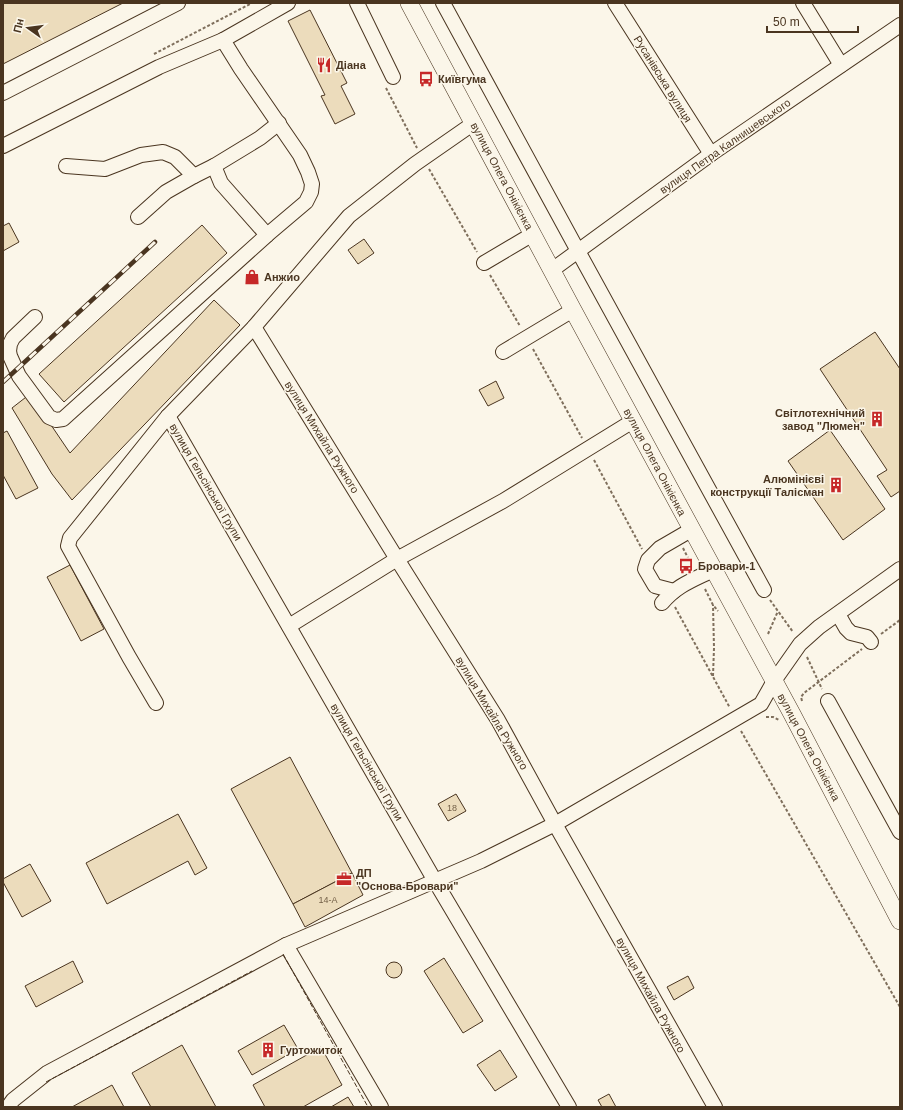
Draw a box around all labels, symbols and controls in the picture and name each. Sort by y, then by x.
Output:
north arrow [8,8,48,48]
scale bar [767,8,858,34]
text: 50 m [773,15,800,29]
text: Пн [11,17,26,34]
street label: Русанівська вулиця [631,34,695,124]
restaurant icon: Діана [315,56,333,74]
place label: Діана [336,59,367,71]
bus stop icon: Київгума [417,70,435,88]
place label: Київгума [438,73,487,85]
street label: вулиця Петра Калнишевського [657,96,793,196]
street label: вулиця Олега Онікієнка [469,120,536,233]
shop icon: Анжио [243,268,261,286]
place label: Анжио [264,271,300,283]
street label: вулиця Михайла Ружного [283,379,361,495]
street label: вулиця Олега Онікієнка [622,406,689,519]
place label: Світлотехнічний завод "Люмен" [775,407,865,432]
building icon: Світлотехнічний завод "Люмен" [868,410,886,428]
street label: вулиця Гельсінської Групи [167,421,245,543]
place label: Алюмінієві конструкції Талісман [710,473,824,498]
building icon: Алюмінієві конструкції Талісман [827,476,845,494]
bus stop icon: Бровари-1 [677,557,695,575]
place label: Бровари-1 [698,560,755,572]
street label: вулиця Михайла Ружного [453,654,531,772]
street label: вулиця Олега Онікієнка [776,691,843,804]
street label: вулиця Гельсінської Групи [328,701,406,823]
house number: 18 [447,803,457,813]
place label: ДП "Основа-Бровари" [356,867,458,892]
office icon: ДП "Основа-Бровари" [335,870,353,888]
house number: 14-А [318,895,338,905]
street label: вулиця Михайла Ружного [614,935,688,1055]
building icon: Гуртожиток [259,1041,277,1059]
place label: Гуртожиток [280,1044,343,1056]

